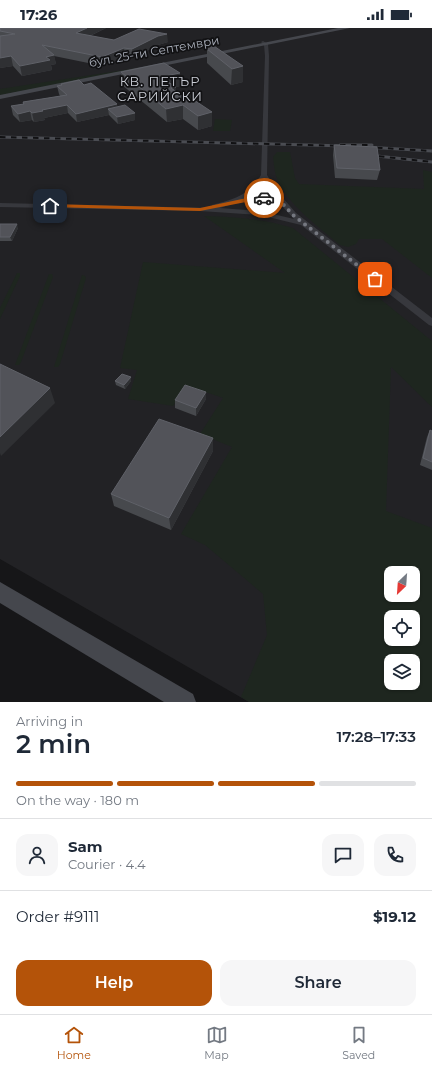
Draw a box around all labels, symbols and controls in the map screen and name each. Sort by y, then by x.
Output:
text: 17:26 [20,5,57,24]
street label: бул. 25-ти Септември [88,32,220,70]
district label: КВ. ПЕТЪР САРИЙСКИ [117,73,203,104]
courier [244,178,284,218]
icon: car [253,187,275,209]
pin [33,189,67,223]
icon: home [39,195,61,217]
pin [358,262,392,296]
icon: bag [364,268,386,290]
north arrow [384,566,420,602]
map controls [384,566,420,690]
button: locate [384,610,420,646]
button: layers [384,654,420,690]
text: Arriving in [16,713,83,729]
text: 17:28–17:33 [337,727,416,746]
text: 2 min [16,728,91,760]
text: On the way · 180 m [16,792,139,808]
button: person [16,834,58,876]
button: chat [322,834,364,876]
button: phone [374,834,416,876]
text: Sam [68,837,103,856]
text: Courier · 4.4 [68,856,146,872]
text: Order #9111 [16,907,99,926]
text: $19.12 [373,907,416,926]
button: Help [16,960,212,1006]
button: Share [220,960,416,1006]
tab: Home [57,1024,91,1062]
tab: Map [204,1024,229,1062]
tab: Saved [342,1024,375,1062]

